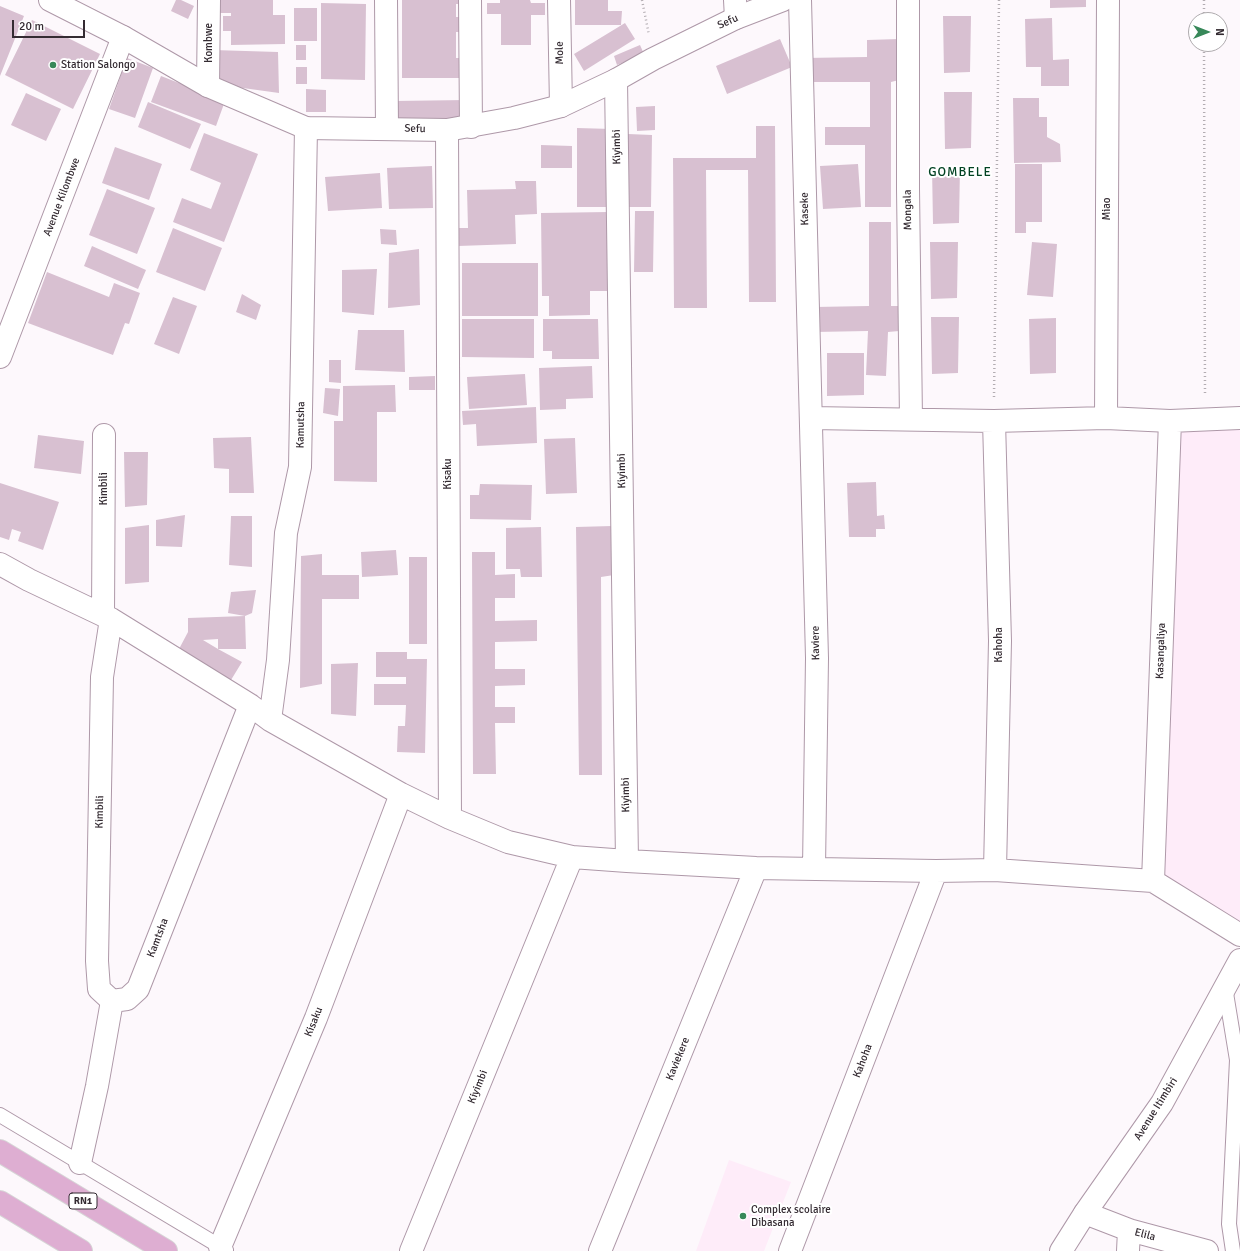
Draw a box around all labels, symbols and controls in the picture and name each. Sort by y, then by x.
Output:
scale bar [14,12,87,38]
street label: Sefu [716,12,740,32]
north arrow [1188,12,1228,52]
text: 20 m [19,19,44,34]
street label: Kombwe [202,23,216,63]
text: N [1213,28,1226,36]
street label: Mole [553,41,567,65]
place label: Station Salongo [61,58,136,72]
marker: Station Salongo [48,60,58,70]
street label: Sefu [404,122,426,136]
street label: Kiyimbi [610,129,624,165]
street label: Avenue Kilombwe [41,156,83,238]
district label: GOMBELE [928,165,992,181]
street label: Mongala [901,189,915,231]
street label: Kaseke [798,192,812,226]
street label: Miao [1100,197,1114,221]
street label: Kamutsha [294,401,308,449]
street label: Kiyimbi [615,453,629,489]
street label: Kisaku [441,458,455,490]
street label: Kimbili [97,472,111,506]
street label: Kasangaliya [1153,623,1169,679]
street label: Kaviere [809,626,823,660]
street label: Kahoha [992,627,1006,663]
street label: Kiyimbi [619,777,633,813]
street label: Kimbili [93,795,107,829]
street label: Kamtsha [144,916,172,960]
street label: Kisaku [302,1005,326,1039]
street label: Kaviekere [663,1035,693,1083]
street label: Kahoha [850,1042,876,1080]
street label: Kiyimbi [465,1068,491,1106]
street label: Avenue Itimbiri [1131,1075,1181,1143]
road number: RN1 [69,1193,97,1209]
place label: Complex scolaire Dibasana [751,1203,831,1229]
marker: Complex scolaire Dibasana [738,1211,748,1221]
street label: Elila [1133,1226,1157,1244]

